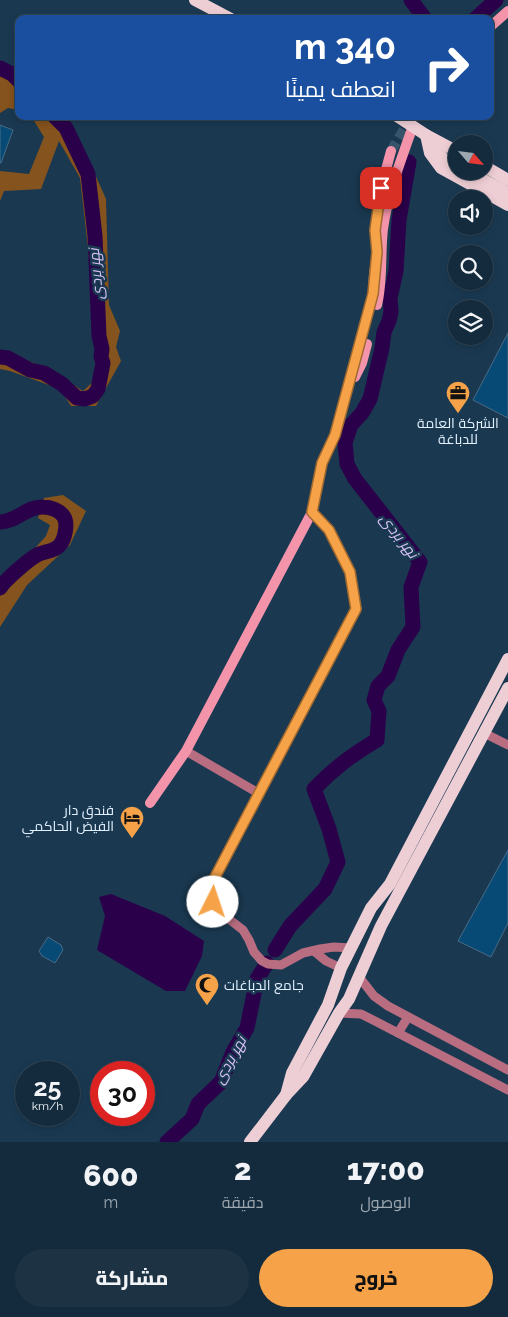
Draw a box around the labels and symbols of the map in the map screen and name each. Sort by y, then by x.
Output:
north arrow [448,135,492,180]
pin [360,167,402,209]
water label: نهر بردى [85,246,107,300]
office icon: الشركة العامة للدباغة [445,380,471,414]
place label: الشركة العامة للدباغة [417,415,499,447]
water label: نهر بردى [376,510,423,563]
place label: فندق دار الفيض الحاكمي [22,802,114,838]
hotel icon: فندق دار الفيض الحاكمي [119,805,145,839]
position arrow [186,875,238,927]
mosque icon: جامع الدباغات [194,972,220,1006]
place label: جامع الدباغات [224,977,304,994]
water label: نهر بردى [210,1031,251,1087]
speed limit sign: 30 [90,1061,155,1126]

